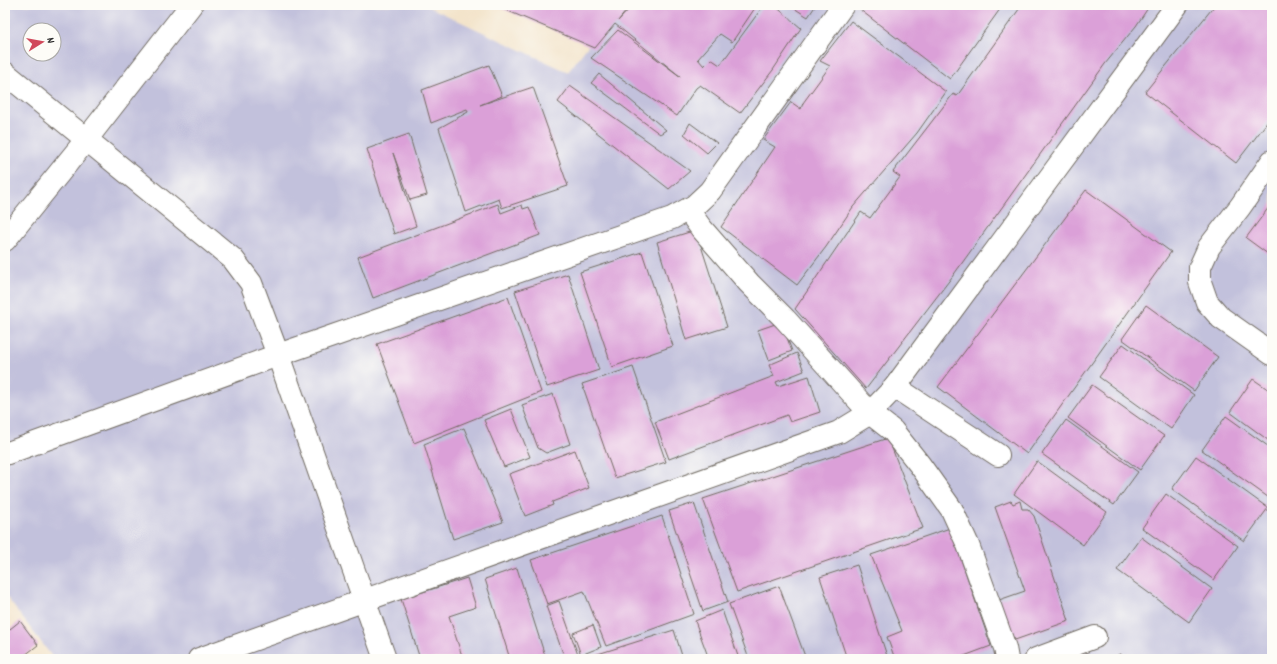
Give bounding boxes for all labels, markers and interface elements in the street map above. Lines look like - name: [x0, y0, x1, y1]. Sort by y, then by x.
- north arrow: [22, 22, 62, 62]
- text: N: [41, 36, 58, 45]

